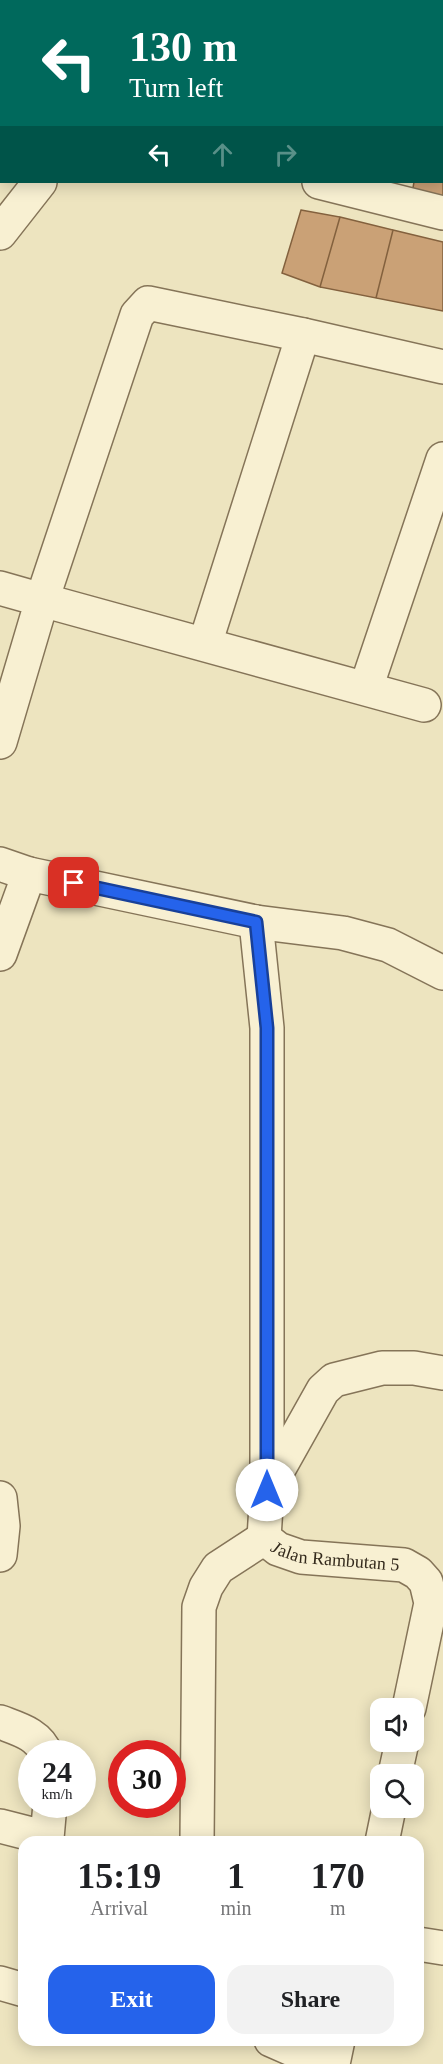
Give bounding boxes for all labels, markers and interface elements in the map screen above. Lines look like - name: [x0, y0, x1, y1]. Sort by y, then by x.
- icon: left: [30, 24, 108, 102]
- text: 130 m: [129, 24, 238, 70]
- text: Turn left: [129, 73, 223, 103]
- icon: left: [143, 138, 176, 171]
- icon: ahead: [206, 138, 239, 171]
- icon: right: [269, 138, 302, 171]
- pin: [48, 857, 99, 908]
- icon: arrive: [57, 866, 90, 899]
- position arrow: [235, 1458, 299, 1522]
- street label: Jalan Rambutan 5: [267, 1537, 400, 1575]
- map controls: [370, 1698, 424, 1818]
- button: sound: [370, 1698, 424, 1752]
- speed limit sign: 30: [108, 1740, 186, 1818]
- text: 24: [42, 1755, 72, 1788]
- button: search: [370, 1764, 424, 1818]
- text: km/h: [42, 1786, 72, 1802]
- text: 15:19: [77, 1856, 161, 1896]
- text: 1: [227, 1856, 245, 1896]
- text: 170: [311, 1856, 365, 1896]
- text: Arrival: [90, 1897, 148, 1919]
- text: min: [220, 1897, 252, 1919]
- text: m: [330, 1897, 346, 1919]
- button: Exit: [48, 1965, 215, 2034]
- button: Share: [227, 1965, 394, 2034]

